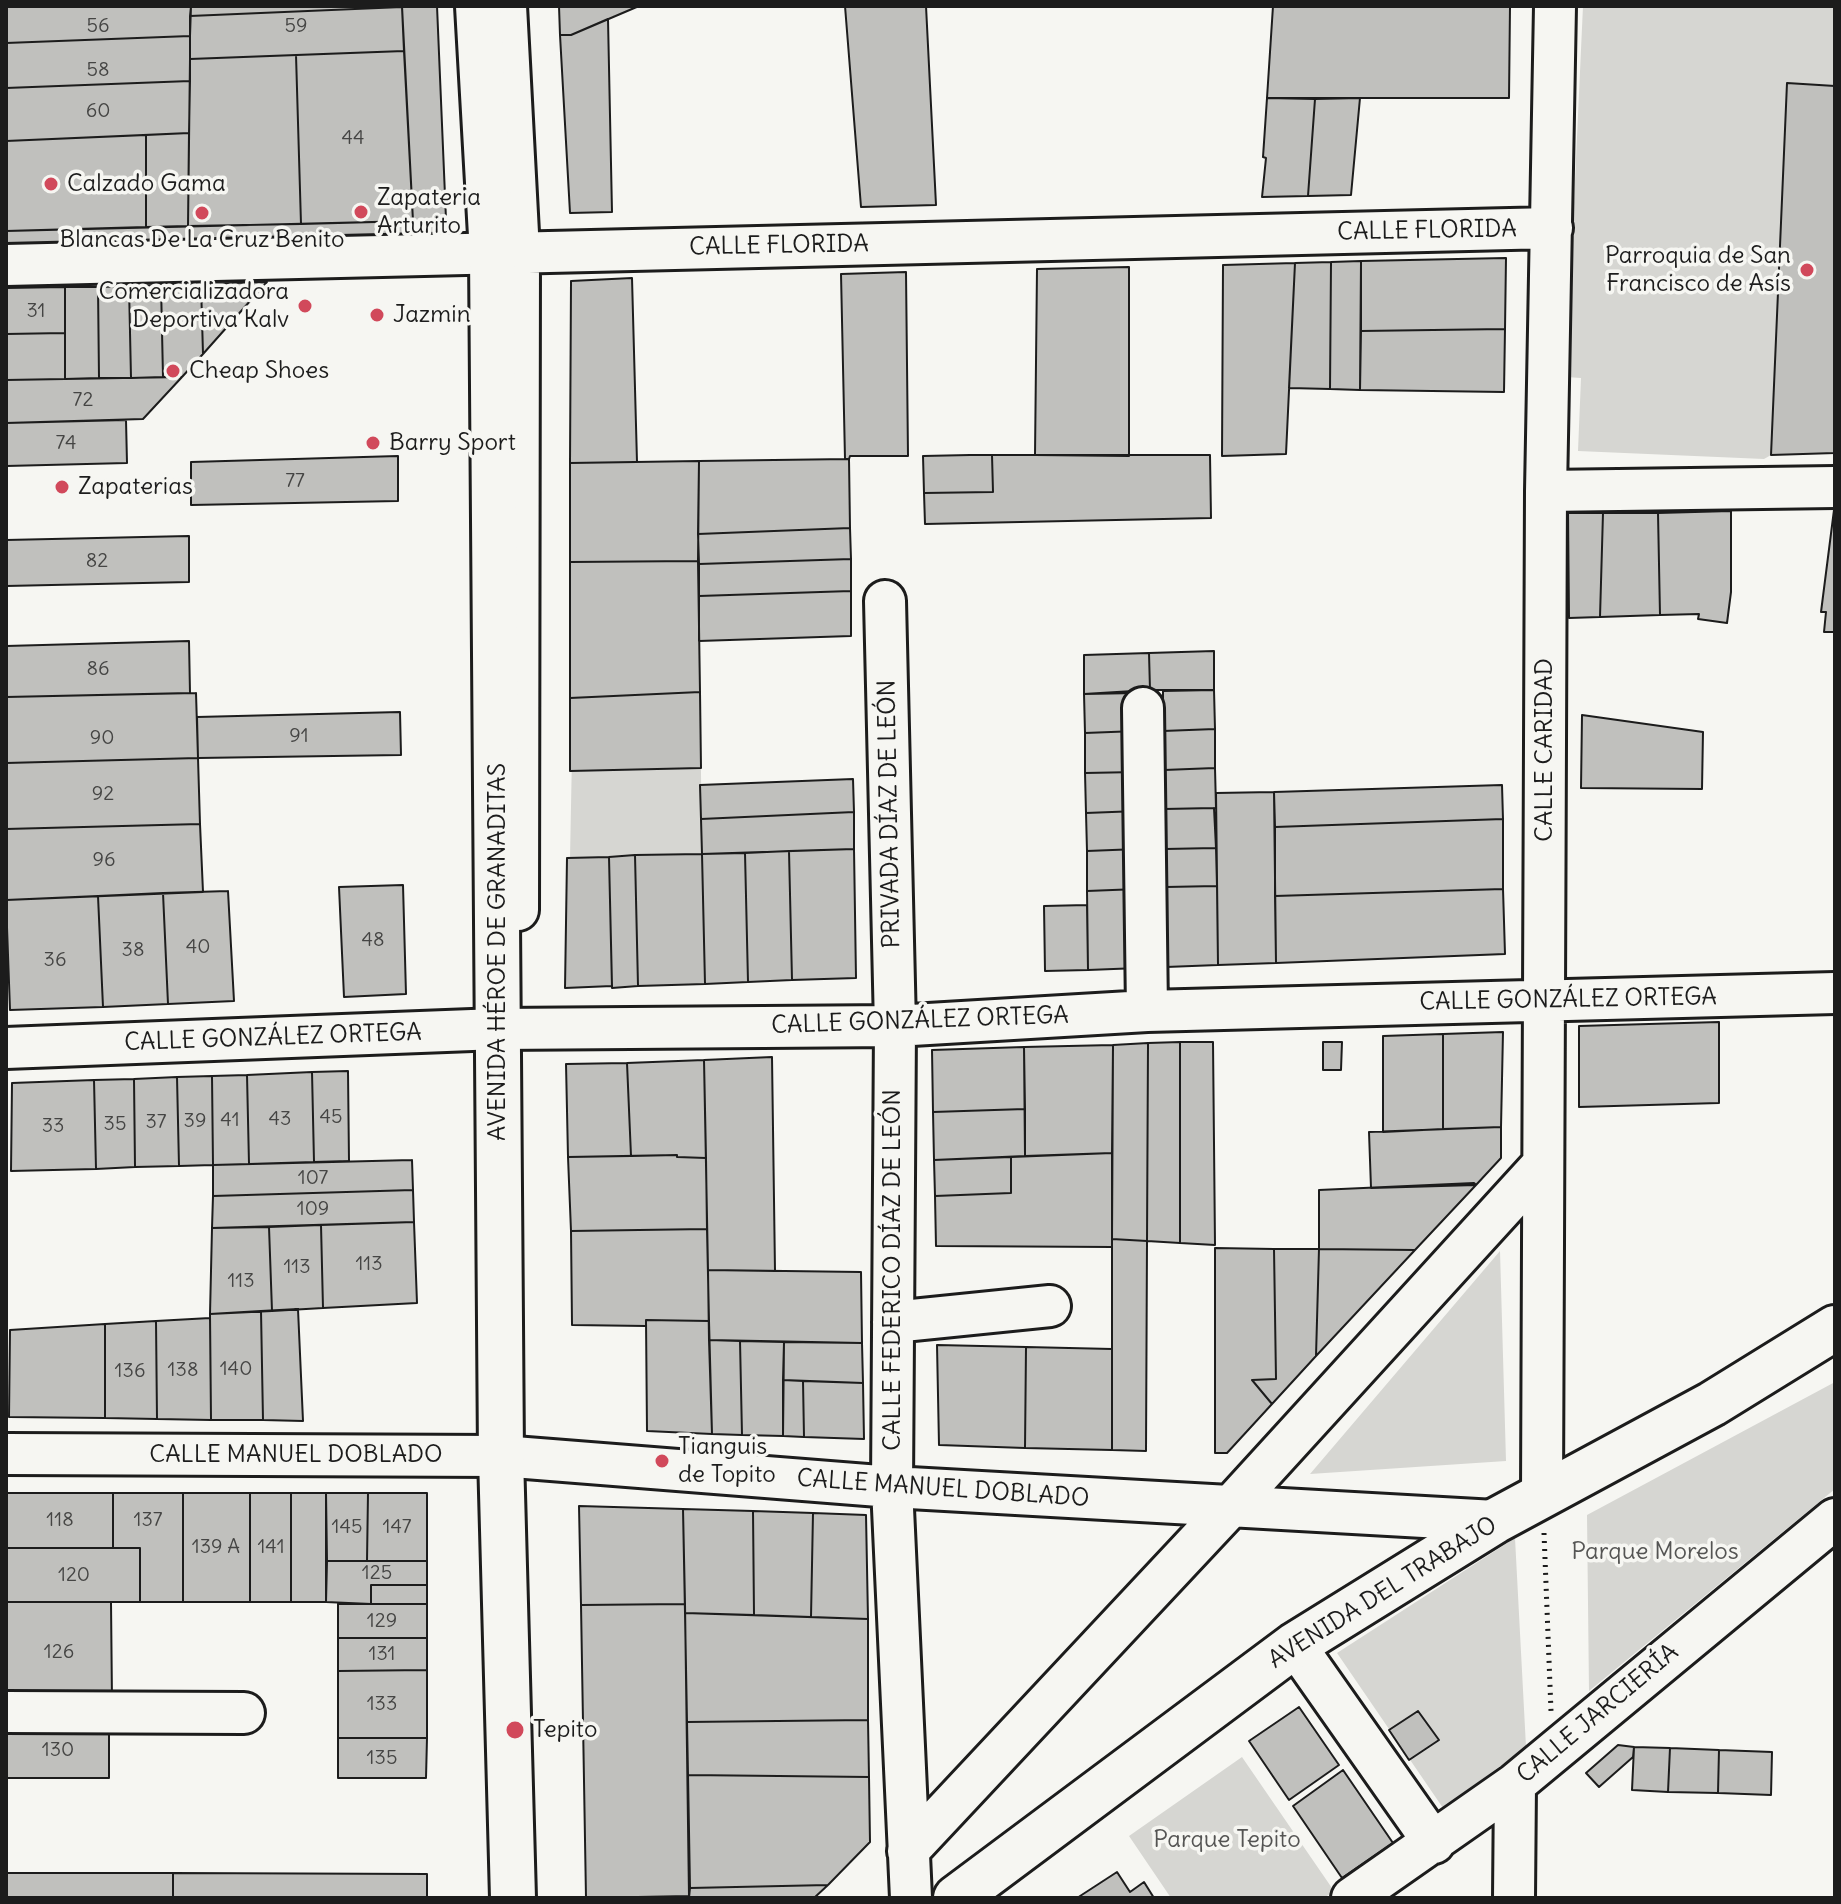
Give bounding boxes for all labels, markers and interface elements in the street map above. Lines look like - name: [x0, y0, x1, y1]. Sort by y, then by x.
- house number: 56: [86, 14, 110, 38]
- house number: 59: [285, 14, 307, 38]
- house number: 58: [86, 58, 110, 82]
- house number: 60: [86, 99, 110, 123]
- house number: 44: [341, 126, 365, 150]
- place label: Calzado Gama: [67, 170, 226, 198]
- marker: Calzado Gama: [42, 175, 60, 193]
- place label: Zapateria Arturito: [377, 184, 481, 240]
- marker: Zapateria Arturito: [352, 203, 370, 221]
- marker: Blancas De La Cruz Benito: [193, 204, 211, 222]
- street label: CALLE FLORIDA: [1337, 215, 1517, 247]
- place label: Blancas De La Cruz Benito: [59, 226, 345, 254]
- street label: CALLE FLORIDA: [689, 230, 869, 262]
- place label: Parroquia de San Francisco de Asís: [1605, 242, 1791, 298]
- marker: Parroquia de San Francisco de Asís: [1798, 261, 1816, 279]
- place label: Comercializadora Deportiva Kalv: [99, 278, 289, 334]
- marker: Comercializadora Deportiva Kalv: [296, 297, 314, 315]
- house number: 31: [26, 299, 46, 323]
- place label: Jazmin: [393, 301, 471, 329]
- marker: Jazmin: [368, 306, 386, 324]
- place label: Cheap Shoes: [189, 357, 329, 385]
- marker: Cheap Shoes: [164, 362, 182, 380]
- house number: 72: [73, 388, 93, 412]
- place label: Barry Sport: [389, 429, 516, 457]
- house number: 74: [56, 431, 76, 455]
- marker: Barry Sport: [364, 434, 382, 452]
- house number: 77: [285, 469, 305, 493]
- place label: Zapaterias: [78, 473, 193, 501]
- marker: Zapaterias: [53, 478, 71, 496]
- house number: 82: [86, 549, 108, 573]
- house number: 86: [86, 657, 110, 681]
- street label: CALLE CARIDAD: [1531, 658, 1559, 842]
- street label: PRIVADA DÍAZ DE LEÓN: [873, 679, 907, 949]
- house number: 91: [289, 724, 309, 748]
- house number: 90: [90, 726, 114, 750]
- street label: AVENIDA HÉROE DE GRANADITAS: [484, 763, 512, 1141]
- house number: 92: [92, 782, 114, 806]
- house number: 96: [92, 848, 116, 872]
- house number: 48: [361, 928, 385, 952]
- house number: 40: [186, 935, 210, 959]
- house number: 38: [122, 938, 144, 962]
- house number: 36: [44, 948, 66, 972]
- street label: CALLE GONZÁLEZ ORTEGA: [1419, 983, 1717, 1017]
- street label: CALLE GONZÁLEZ ORTEGA: [771, 1001, 1069, 1041]
- street label: CALLE GONZÁLEZ ORTEGA: [124, 1018, 422, 1058]
- street label: CALLE FEDERICO DÍAZ DE LEÓN: [879, 1089, 907, 1451]
- house number: 45: [319, 1105, 343, 1129]
- house number: 43: [269, 1107, 291, 1131]
- house number: 41: [220, 1108, 240, 1132]
- house number: 39: [184, 1109, 206, 1133]
- house number: 37: [145, 1110, 167, 1134]
- house number: 35: [104, 1112, 126, 1136]
- house number: 33: [42, 1114, 64, 1138]
- house number: 107: [298, 1166, 328, 1190]
- house number: 109: [297, 1197, 329, 1221]
- house number: 113: [355, 1252, 383, 1276]
- house number: 113: [283, 1255, 311, 1279]
- house number: 113: [227, 1269, 255, 1293]
- house number: 140: [220, 1357, 252, 1381]
- house number: 138: [168, 1358, 198, 1382]
- house number: 136: [115, 1359, 145, 1383]
- place label: Tianguis de Topito: [678, 1433, 776, 1489]
- street label: CALLE MANUEL DOBLADO: [149, 1441, 443, 1469]
- marker: Tianguis de Topito: [653, 1452, 671, 1470]
- street label: CALLE MANUEL DOBLADO: [796, 1464, 1090, 1514]
- house number: 118: [46, 1508, 74, 1532]
- house number: 137: [133, 1508, 163, 1532]
- street label: AVENIDA DEL TRABAJO: [1263, 1511, 1503, 1675]
- house number: 145: [332, 1515, 362, 1539]
- house number: 147: [382, 1515, 412, 1539]
- house number: 139 A: [192, 1535, 240, 1559]
- house number: 141: [257, 1535, 285, 1559]
- park label: Parque Morelos: [1571, 1538, 1739, 1566]
- house number: 125: [362, 1561, 392, 1585]
- house number: 120: [58, 1563, 90, 1587]
- house number: 129: [367, 1609, 397, 1633]
- street label: CALLE JARCIERÍA: [1512, 1638, 1684, 1790]
- house number: 126: [44, 1640, 74, 1664]
- house number: 131: [368, 1642, 396, 1666]
- house number: 133: [367, 1692, 397, 1716]
- place label: Tepito: [533, 1716, 597, 1744]
- marker: Tepito: [504, 1719, 526, 1741]
- house number: 130: [42, 1738, 74, 1762]
- house number: 135: [367, 1746, 397, 1770]
- park label: Parque Tepito: [1153, 1826, 1301, 1854]

